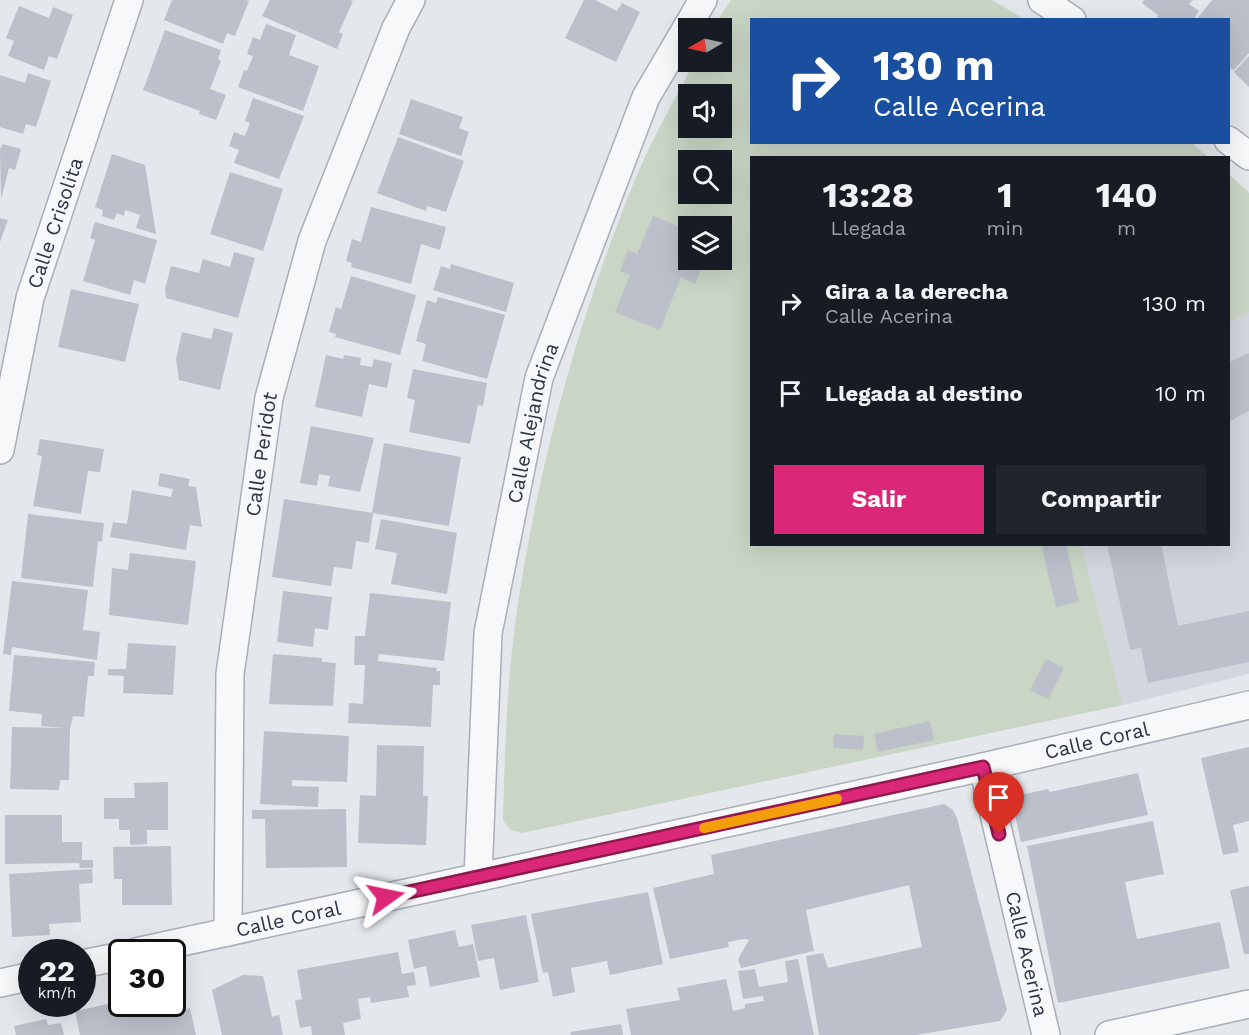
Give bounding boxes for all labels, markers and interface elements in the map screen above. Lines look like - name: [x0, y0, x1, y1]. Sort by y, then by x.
- north arrow: [678, 18, 732, 72]
- map controls: [678, 18, 732, 270]
- text: 130 m: [873, 41, 995, 90]
- icon: right: [774, 42, 852, 120]
- button: sound: [678, 84, 732, 138]
- text: Calle Acerina: [873, 91, 1046, 123]
- button: search: [678, 150, 732, 204]
- street label: Calle Crisolita: [22, 154, 88, 292]
- text: 13:28: [822, 174, 914, 216]
- text: 1: [997, 174, 1013, 216]
- text: 140: [1096, 174, 1158, 216]
- button: layers: [678, 216, 732, 270]
- text: Llegada: [831, 216, 906, 240]
- text: min: [987, 216, 1023, 240]
- text: m: [1117, 216, 1136, 240]
- text: Gira a la derecha: [825, 279, 1008, 304]
- icon: right: [774, 287, 807, 320]
- text: 130 m: [1142, 291, 1206, 316]
- text: Calle Acerina: [825, 304, 953, 328]
- street label: Calle Alejandrina: [502, 339, 563, 505]
- icon: arrive: [774, 377, 807, 410]
- text: Llegada al destino: [825, 381, 1023, 406]
- text: 10 m: [1155, 381, 1206, 406]
- street label: Calle Peridot: [240, 388, 282, 518]
- button: Salir: [774, 465, 984, 534]
- button: Compartir: [996, 465, 1206, 534]
- street label: Calle Coral: [1042, 717, 1152, 764]
- pin: [973, 772, 1024, 834]
- icon: arrive: [982, 781, 1015, 814]
- position arrow: [354, 865, 418, 929]
- street label: Calle Acerina: [1001, 889, 1053, 1019]
- street label: Calle Coral: [234, 896, 343, 942]
- speed limit sign: 30: [108, 939, 186, 1017]
- text: 22: [39, 953, 75, 988]
- text: km/h: [38, 984, 76, 1002]

